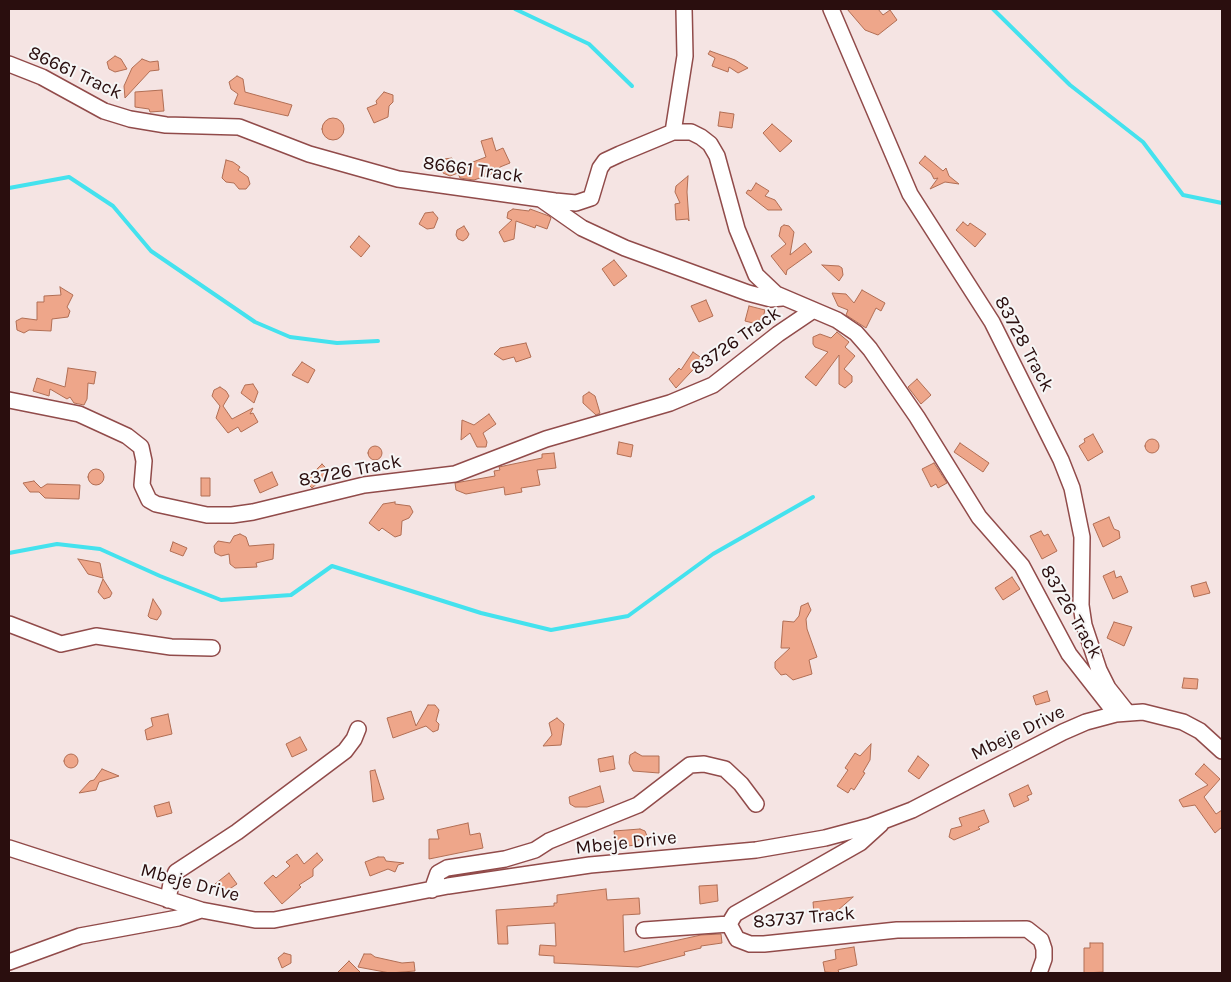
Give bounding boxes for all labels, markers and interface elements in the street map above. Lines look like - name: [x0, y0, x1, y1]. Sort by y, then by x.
- street label: 86661 Track: [24, 41, 126, 105]
- street label: 86661 Track: [421, 152, 525, 188]
- street label: 83728 Track: [989, 292, 1059, 396]
- street label: 83726 Track: [687, 302, 785, 380]
- street label: 83726 Track: [297, 450, 403, 492]
- street label: 83726 Track: [1035, 561, 1107, 663]
- street label: Mbeje Drive: [967, 700, 1069, 766]
- street label: Mbeje Drive: [574, 826, 678, 860]
- street label: Mbeje Drive: [138, 859, 242, 907]
- street label: 83737 Track: [752, 902, 856, 934]

